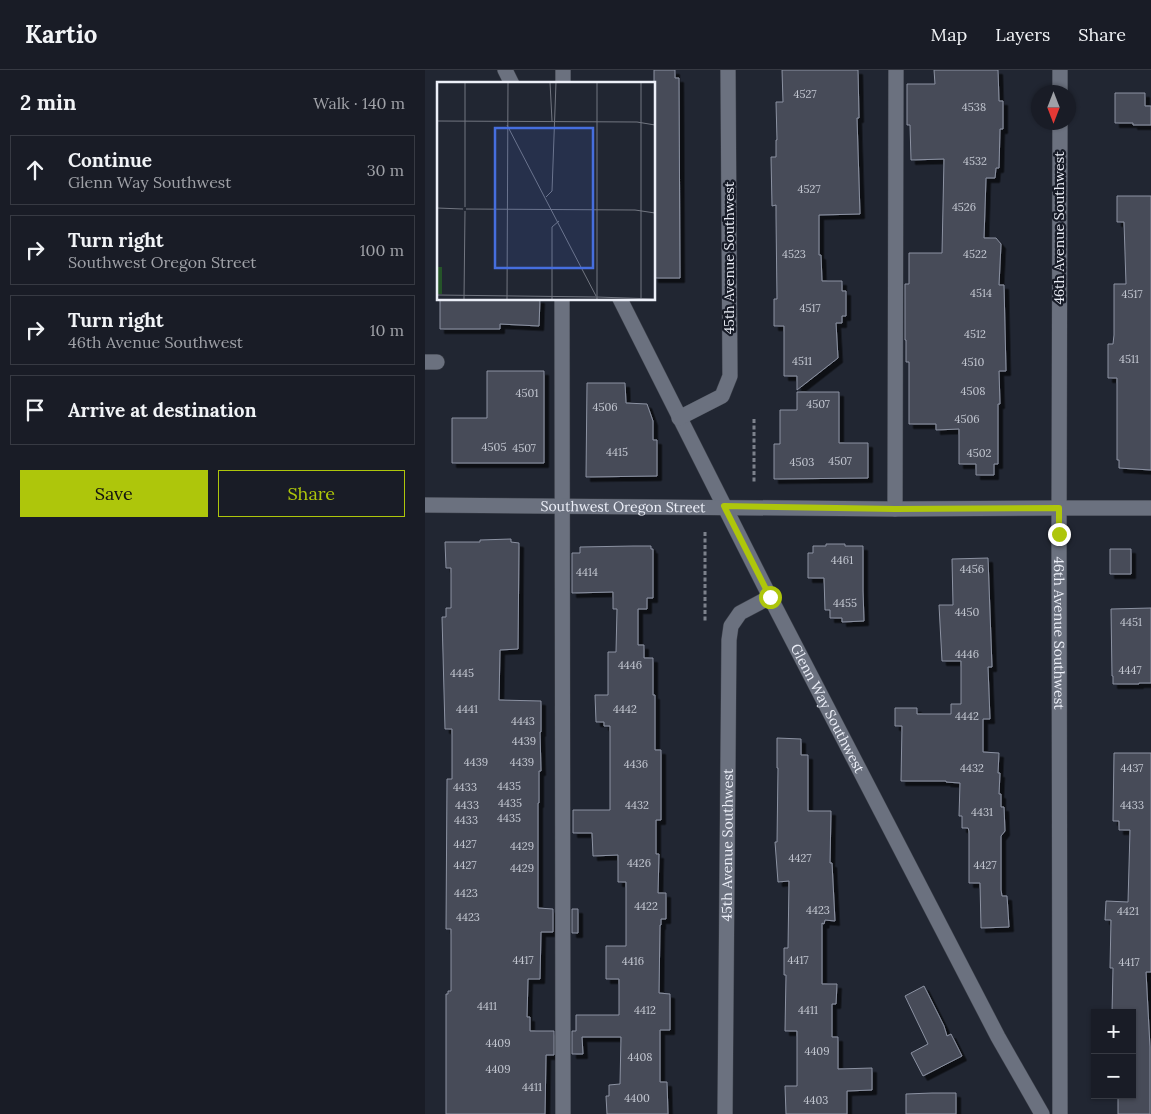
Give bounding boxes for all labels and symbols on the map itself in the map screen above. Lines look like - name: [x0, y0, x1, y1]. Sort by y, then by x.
- inset map: [437, 82, 655, 300]
- north arrow: [1031, 85, 1076, 130]
- house number: 4527: [794, 87, 816, 101]
- house number: 4538: [962, 100, 986, 114]
- street label: 46th Avenue Southwest: [1050, 151, 1068, 305]
- house number: 4532: [963, 154, 987, 168]
- street label: 45th Avenue Southwest: [720, 181, 738, 334]
- house number: 4527: [798, 182, 820, 196]
- house number: 4526: [952, 200, 976, 214]
- house number: 4523: [782, 247, 806, 261]
- house number: 4522: [963, 247, 987, 261]
- house number: 4514: [970, 286, 992, 300]
- house number: 4517: [1121, 287, 1143, 301]
- house number: 4517: [799, 301, 821, 315]
- house number: 4512: [964, 327, 986, 341]
- house number: 4511: [1119, 352, 1139, 366]
- house number: 4511: [792, 354, 812, 368]
- house number: 4510: [962, 355, 985, 369]
- house number: 4508: [961, 384, 985, 398]
- house number: 4501: [516, 386, 538, 400]
- house number: 4507: [806, 397, 830, 411]
- house number: 4506: [592, 400, 618, 414]
- house number: 4506: [954, 412, 980, 426]
- house number: 4505: [482, 440, 506, 454]
- house number: 4507: [512, 441, 536, 455]
- house number: 4415: [606, 445, 628, 459]
- house number: 4502: [967, 446, 991, 460]
- house number: 4507: [828, 454, 852, 468]
- house number: 4503: [790, 455, 814, 469]
- street label: Southwest Oregon Street: [540, 497, 706, 516]
- route end: [1048, 523, 1071, 546]
- house number: 4461: [831, 553, 853, 567]
- street label: 46th Avenue Southwest: [1050, 556, 1068, 710]
- house number: 4456: [960, 562, 984, 576]
- house number: 4414: [576, 565, 598, 579]
- route start: [759, 586, 782, 609]
- house number: 4455: [833, 596, 857, 610]
- house number: 4450: [955, 605, 980, 619]
- house number: 4451: [1120, 615, 1142, 629]
- street label: Glenn Way Southwest: [787, 641, 869, 777]
- house number: 4446: [955, 647, 979, 661]
- house number: 4446: [618, 658, 642, 672]
- house number: 4447: [1119, 663, 1141, 677]
- house number: 4445: [450, 666, 474, 680]
- house number: 4441: [456, 702, 478, 716]
- house number: 4442: [613, 702, 637, 716]
- house number: 4442: [955, 709, 979, 723]
- house number: 4443: [511, 714, 535, 728]
- house number: 4439: [512, 734, 536, 748]
- house number: 4439: [464, 755, 488, 769]
- house number: 4439: [510, 755, 534, 769]
- house number: 4436: [624, 757, 648, 771]
- house number: 4432: [960, 761, 984, 775]
- house number: 4437: [1121, 761, 1143, 775]
- street label: 45th Avenue Southwest: [718, 768, 737, 921]
- house number: 4435: [497, 779, 521, 793]
- house number: 4433: [453, 780, 477, 794]
- house number: 4435: [498, 796, 522, 810]
- house number: 4433: [455, 798, 479, 812]
- house number: 4432: [625, 798, 649, 812]
- house number: 4433: [1120, 798, 1144, 812]
- house number: 4431: [971, 805, 993, 819]
- house number: 4435: [497, 811, 521, 825]
- house number: 4433: [454, 813, 478, 827]
- house number: 4427: [454, 837, 476, 851]
- house number: 4429: [510, 839, 534, 853]
- house number: 4427: [789, 851, 811, 865]
- house number: 4426: [627, 856, 651, 870]
- house number: 4427: [454, 858, 476, 872]
- house number: 4427: [974, 858, 996, 872]
- house number: 4429: [510, 861, 534, 875]
- house number: 4423: [454, 886, 478, 900]
- house number: 4422: [634, 899, 658, 913]
- house number: 4423: [806, 903, 830, 917]
- house number: 4421: [1117, 904, 1139, 918]
- house number: 4423: [456, 910, 480, 924]
- house number: 4417: [513, 953, 534, 967]
- house number: 4417: [788, 953, 809, 967]
- house number: 4416: [622, 954, 644, 968]
- house number: 4417: [1119, 955, 1140, 969]
- house number: 4411: [477, 999, 497, 1013]
- house number: 4412: [634, 1003, 656, 1017]
- house number: 4411: [798, 1003, 818, 1017]
- house number: 4409: [485, 1036, 511, 1050]
- house number: 4409: [804, 1044, 830, 1058]
- house number: 4408: [628, 1050, 652, 1064]
- house number: 4409: [485, 1062, 511, 1076]
- house number: 4411: [522, 1080, 542, 1094]
- house number: 4400: [624, 1091, 650, 1105]
- house number: 4403: [804, 1093, 828, 1107]

